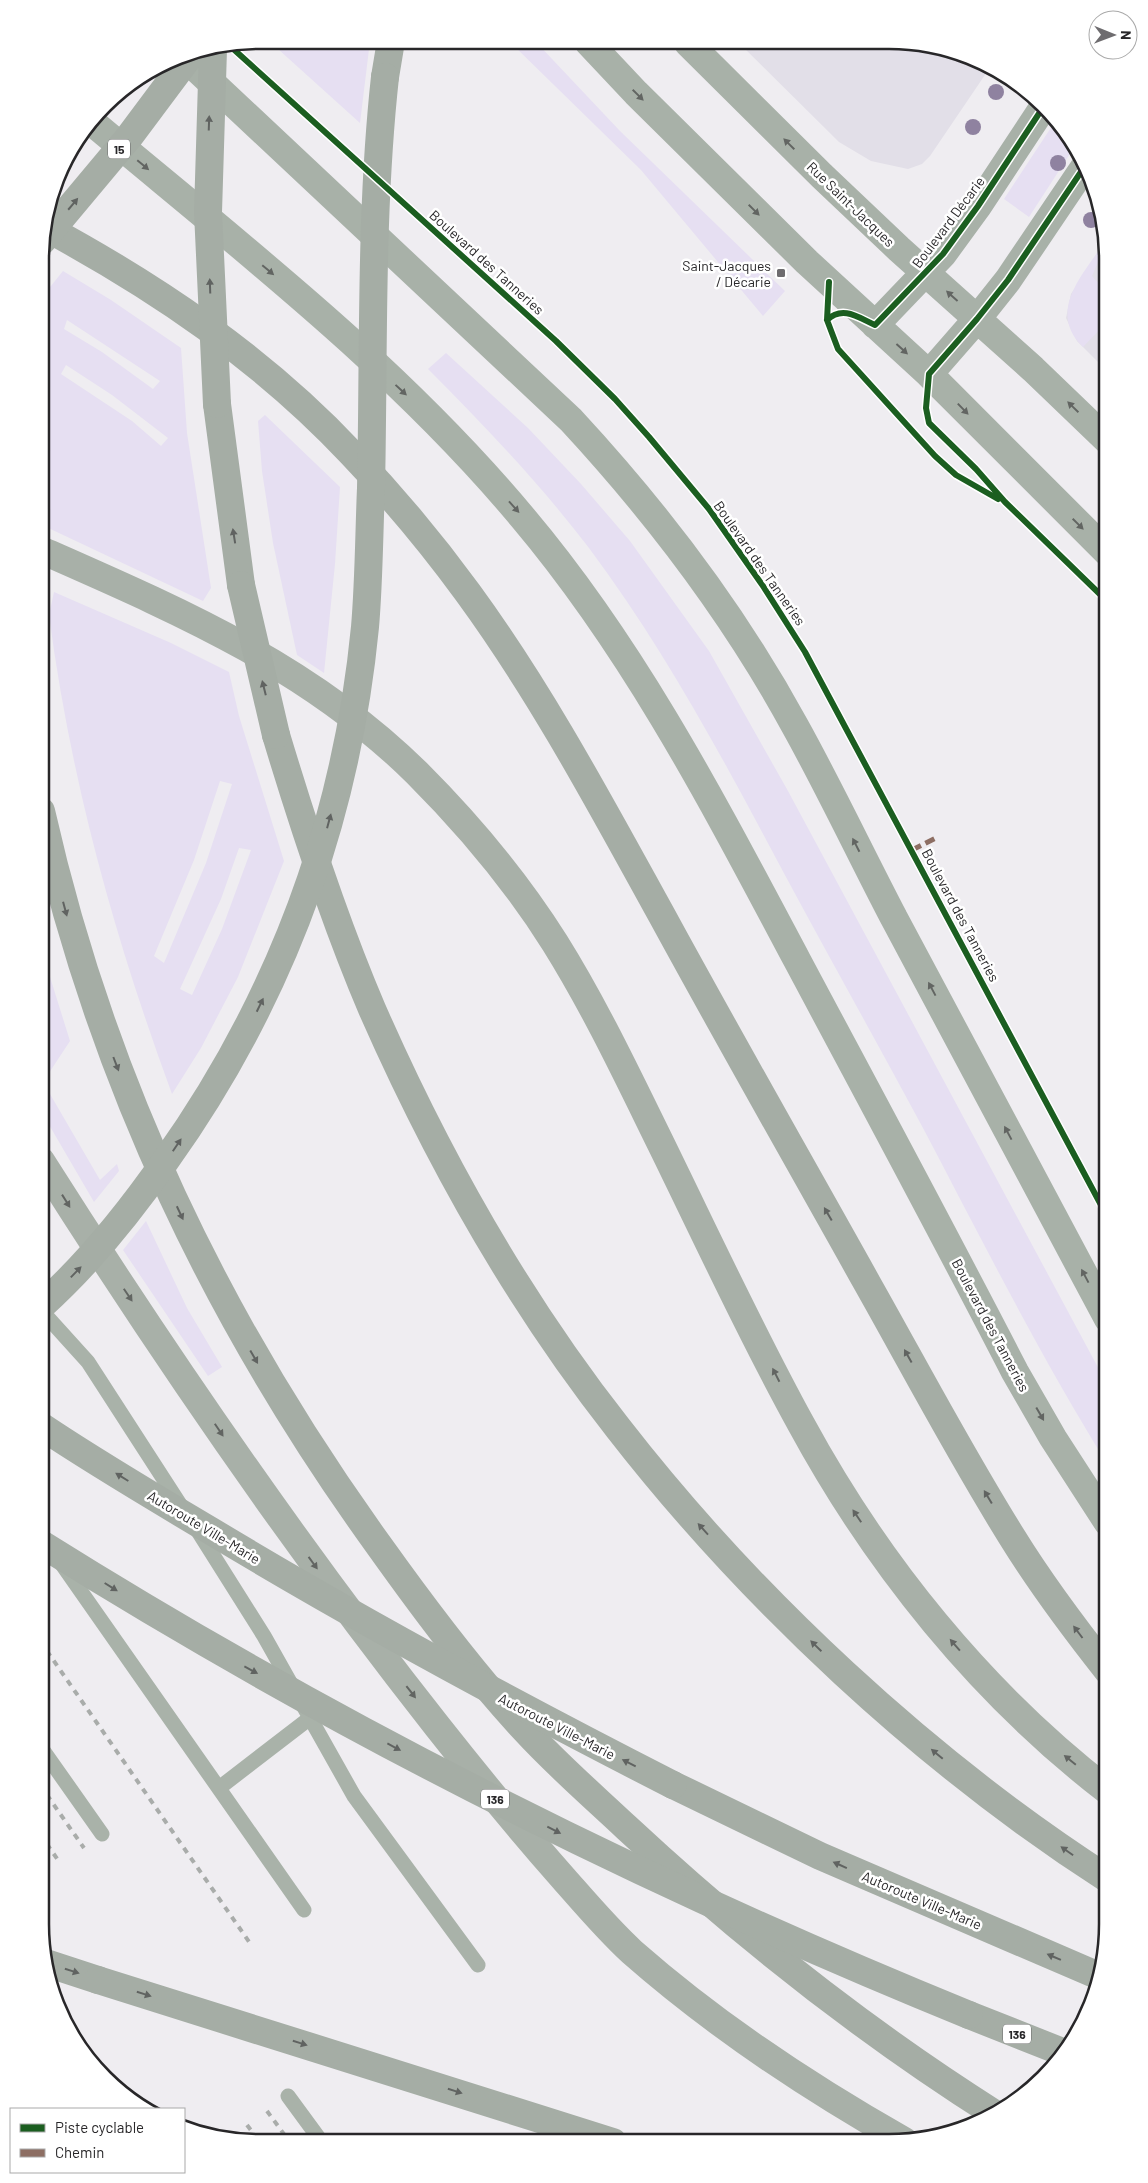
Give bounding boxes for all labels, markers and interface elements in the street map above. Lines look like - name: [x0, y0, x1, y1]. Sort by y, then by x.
- north arrow: [1088, 10, 1138, 60]
- text: N: [1118, 30, 1135, 40]
- one-way arrow: [632, 89, 644, 101]
- one-way arrow: [205, 115, 213, 131]
- one-way arrow: [783, 138, 795, 150]
- road number: 15: [108, 140, 130, 158]
- street label: Rue Saint-Jacques: [804, 158, 898, 250]
- one-way arrow: [137, 160, 150, 171]
- street label: Boulevard Décarie: [908, 173, 988, 271]
- one-way arrow: [68, 198, 79, 211]
- one-way arrow: [748, 203, 760, 215]
- street label: Boulevard des Tanneries: [426, 206, 548, 318]
- place label: Saint-Jacques / Décarie: [682, 257, 771, 290]
- one-way arrow: [261, 264, 273, 276]
- marker: Saint-Jacques / Décarie: [775, 267, 787, 279]
- one-way arrow: [205, 277, 213, 293]
- one-way arrow: [945, 291, 958, 302]
- one-way arrow: [896, 343, 908, 355]
- one-way arrow: [395, 384, 407, 396]
- one-way arrow: [1067, 401, 1079, 413]
- one-way arrow: [957, 403, 969, 415]
- street label: Boulevard des Tanneries: [711, 497, 810, 629]
- one-way arrow: [508, 501, 520, 513]
- one-way arrow: [1072, 517, 1084, 529]
- one-way arrow: [230, 528, 238, 544]
- one-way arrow: [260, 680, 268, 695]
- one-way arrow: [325, 813, 333, 828]
- one-way arrow: [852, 838, 860, 853]
- street label: Boulevard des Tanneries: [919, 846, 1003, 985]
- one-way arrow: [62, 902, 70, 917]
- one-way arrow: [928, 982, 936, 997]
- one-way arrow: [256, 998, 264, 1013]
- one-way arrow: [112, 1057, 120, 1071]
- one-way arrow: [1004, 1126, 1012, 1140]
- one-way arrow: [172, 1138, 182, 1152]
- one-way arrow: [61, 1194, 71, 1207]
- one-way arrow: [176, 1206, 184, 1220]
- one-way arrow: [824, 1208, 833, 1221]
- street label: Boulevard des Tanneries: [949, 1256, 1033, 1395]
- one-way arrow: [70, 1266, 82, 1278]
- one-way arrow: [1080, 1269, 1089, 1283]
- one-way arrow: [123, 1289, 133, 1302]
- one-way arrow: [903, 1349, 912, 1363]
- one-way arrow: [250, 1351, 259, 1364]
- one-way arrow: [772, 1368, 780, 1383]
- one-way arrow: [1035, 1408, 1044, 1421]
- one-way arrow: [215, 1423, 224, 1437]
- one-way arrow: [115, 1472, 129, 1481]
- street label: Autoroute Ville-Marie: [145, 1487, 263, 1567]
- one-way arrow: [984, 1491, 993, 1504]
- one-way arrow: [852, 1509, 862, 1523]
- one-way arrow: [698, 1522, 709, 1535]
- one-way arrow: [308, 1556, 318, 1570]
- one-way arrow: [105, 1583, 118, 1592]
- one-way arrow: [1073, 1625, 1083, 1639]
- one-way arrow: [811, 1640, 823, 1652]
- one-way arrow: [949, 1640, 961, 1652]
- one-way arrow: [244, 1666, 258, 1674]
- one-way arrow: [405, 1685, 416, 1698]
- street label: Autoroute Ville-Marie: [496, 1689, 618, 1763]
- one-way arrow: [387, 1743, 402, 1751]
- one-way arrow: [931, 1749, 943, 1760]
- one-way arrow: [1063, 1755, 1076, 1766]
- one-way arrow: [622, 1759, 636, 1767]
- road number: 136: [481, 1790, 509, 1808]
- one-way arrow: [547, 1826, 561, 1834]
- one-way arrow: [1061, 1846, 1074, 1856]
- one-way arrow: [833, 1861, 847, 1869]
- street label: Autoroute Ville-Marie: [860, 1867, 984, 1933]
- one-way arrow: [1047, 1952, 1061, 1960]
- one-way arrow: [65, 1968, 80, 1976]
- one-way arrow: [137, 1991, 152, 1999]
- road number: 136: [1003, 2025, 1031, 2044]
- one-way arrow: [292, 2039, 307, 2047]
- one-way arrow: [447, 2088, 462, 2095]
- legend: [10, 2108, 185, 2173]
- text: Piste cyclable: [55, 2118, 144, 2136]
- text: Chemin: [55, 2143, 104, 2161]

